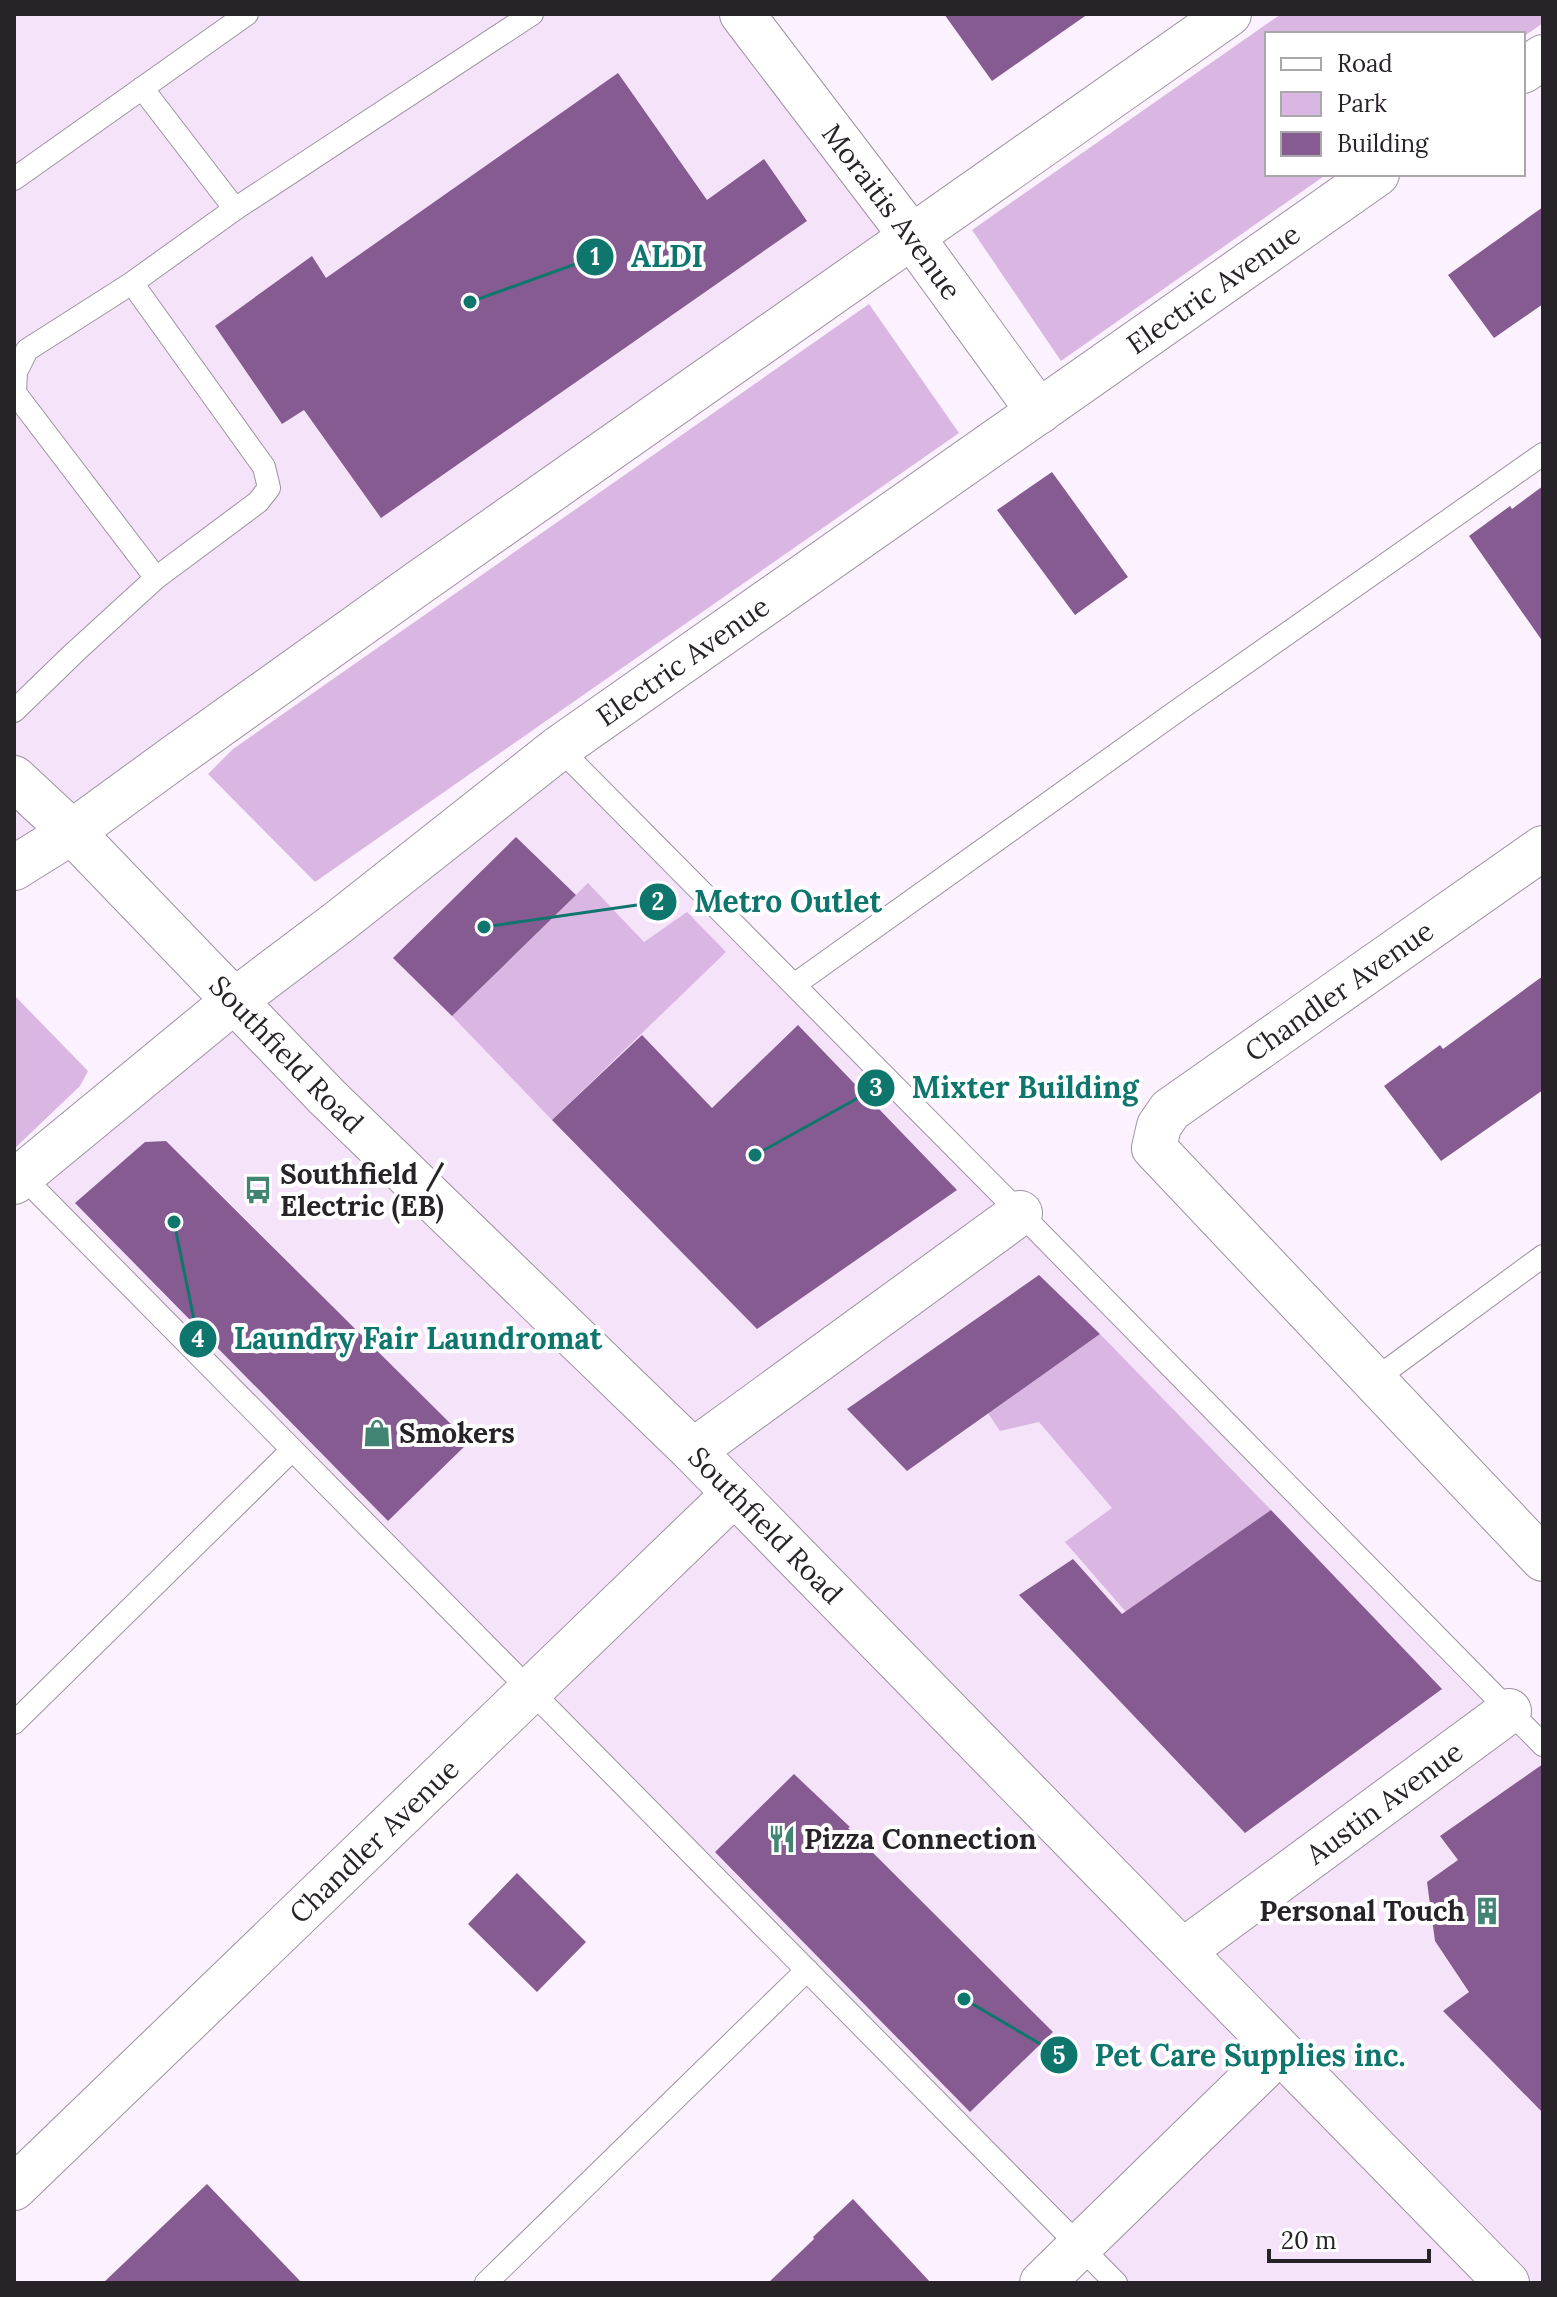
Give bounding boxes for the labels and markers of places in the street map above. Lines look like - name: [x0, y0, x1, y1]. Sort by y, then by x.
- callout: ALDI: [575, 230, 719, 284]
- callout: Metro Outlet: [638, 875, 898, 929]
- callout: Mixter Building: [856, 1061, 1155, 1115]
- place label: Southfield / Electric (EB): [280, 1156, 445, 1224]
- bus stop icon: Southfield / Electric (EB): [243, 1175, 273, 1205]
- callout: Laundry Fair Laundromat: [178, 1312, 618, 1366]
- place label: Smokers: [399, 1415, 515, 1451]
- shop icon: Smokers: [362, 1418, 392, 1448]
- place label: Pizza Connection: [804, 1821, 1037, 1857]
- restaurant icon: Pizza Connection: [767, 1824, 797, 1854]
- place label: Personal Touch: [1259, 1893, 1465, 1929]
- building icon: Personal Touch: [1472, 1896, 1502, 1926]
- callout: Pet Care Supplies inc.: [1039, 2028, 1422, 2082]

